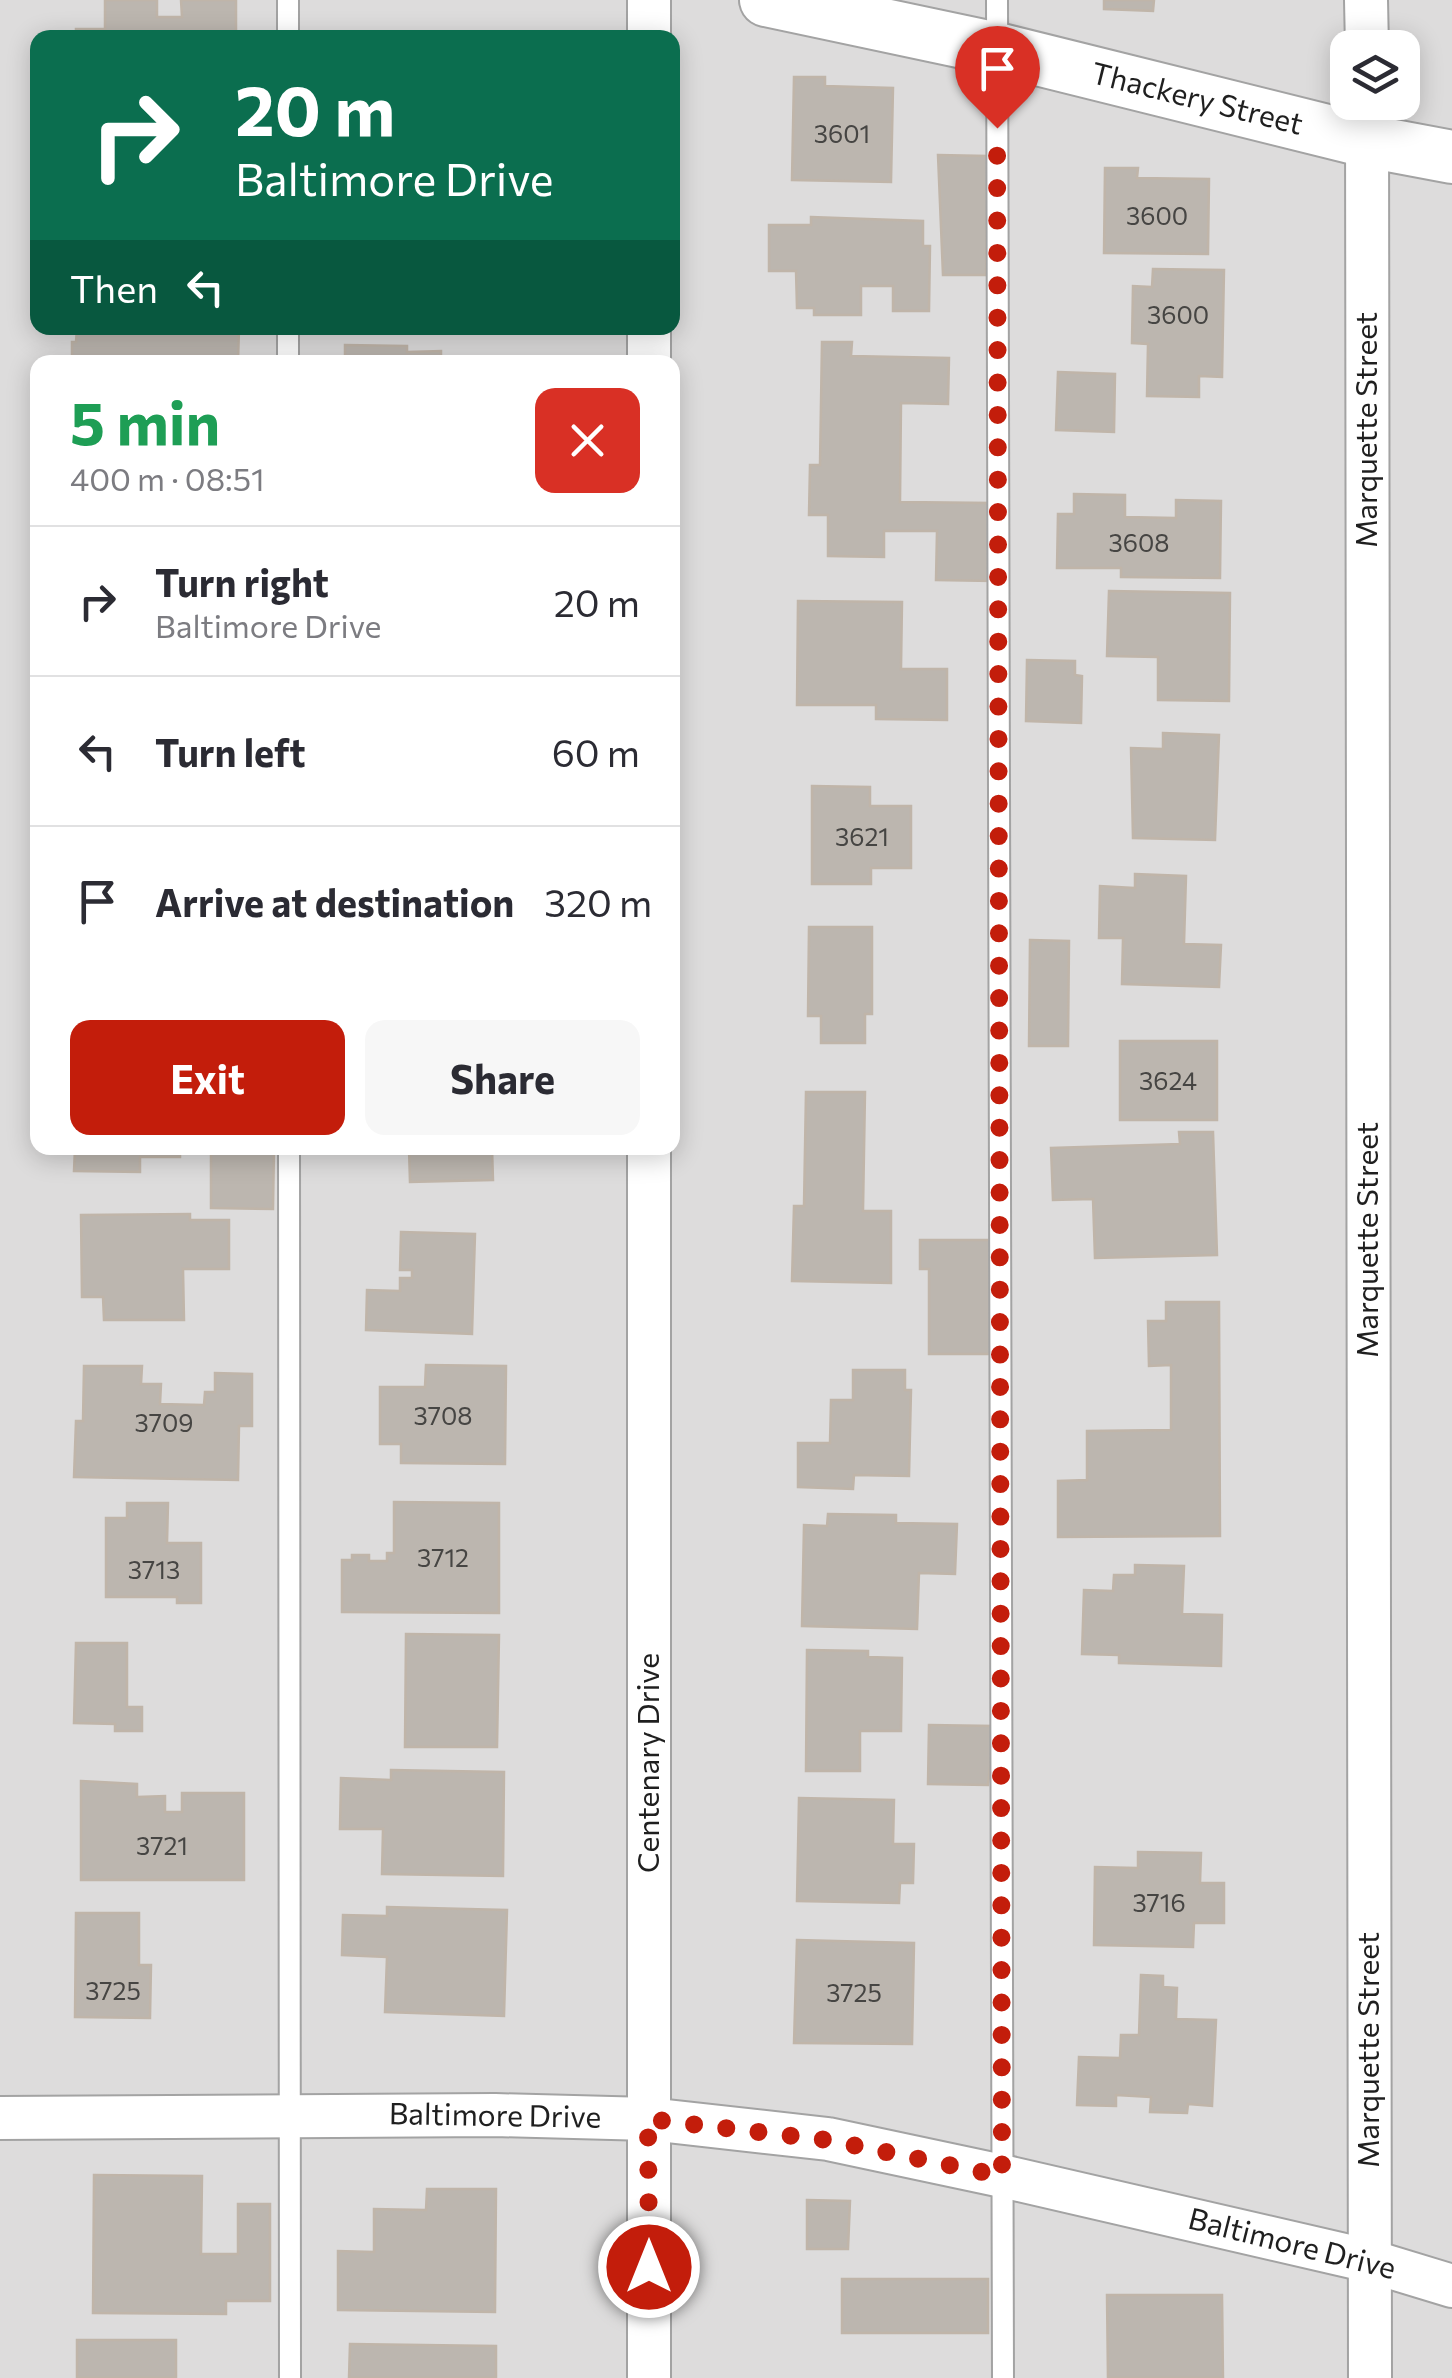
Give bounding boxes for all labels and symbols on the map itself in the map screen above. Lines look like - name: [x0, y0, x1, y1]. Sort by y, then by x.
- pin: [955, 26, 1040, 129]
- street label: Thackery Street: [1088, 52, 1307, 141]
- house number: 3601: [814, 118, 870, 148]
- house number: 3600: [1126, 200, 1188, 230]
- house number: 3600: [1147, 299, 1209, 329]
- street label: Marquette Street: [1346, 312, 1383, 548]
- house number: 3608: [1109, 527, 1169, 557]
- house number: 3621: [835, 821, 889, 851]
- house number: 3624: [1139, 1065, 1197, 1095]
- street label: Marquette Street: [1347, 1122, 1384, 1358]
- house number: 3708: [414, 1400, 472, 1430]
- house number: 3709: [135, 1407, 193, 1437]
- house number: 3712: [417, 1542, 469, 1572]
- house number: 3713: [128, 1554, 180, 1584]
- street label: Centenary Drive: [628, 1653, 665, 1873]
- house number: 3721: [136, 1830, 188, 1860]
- house number: 3716: [1132, 1887, 1186, 1917]
- street label: Marquette Street: [1348, 1932, 1385, 2168]
- house number: 3725: [85, 1975, 141, 2005]
- house number: 3725: [826, 1977, 882, 2007]
- street label: Baltimore Drive: [389, 2093, 601, 2134]
- street label: Baltimore Drive: [1185, 2198, 1400, 2285]
- position arrow: [597, 2215, 701, 2319]

